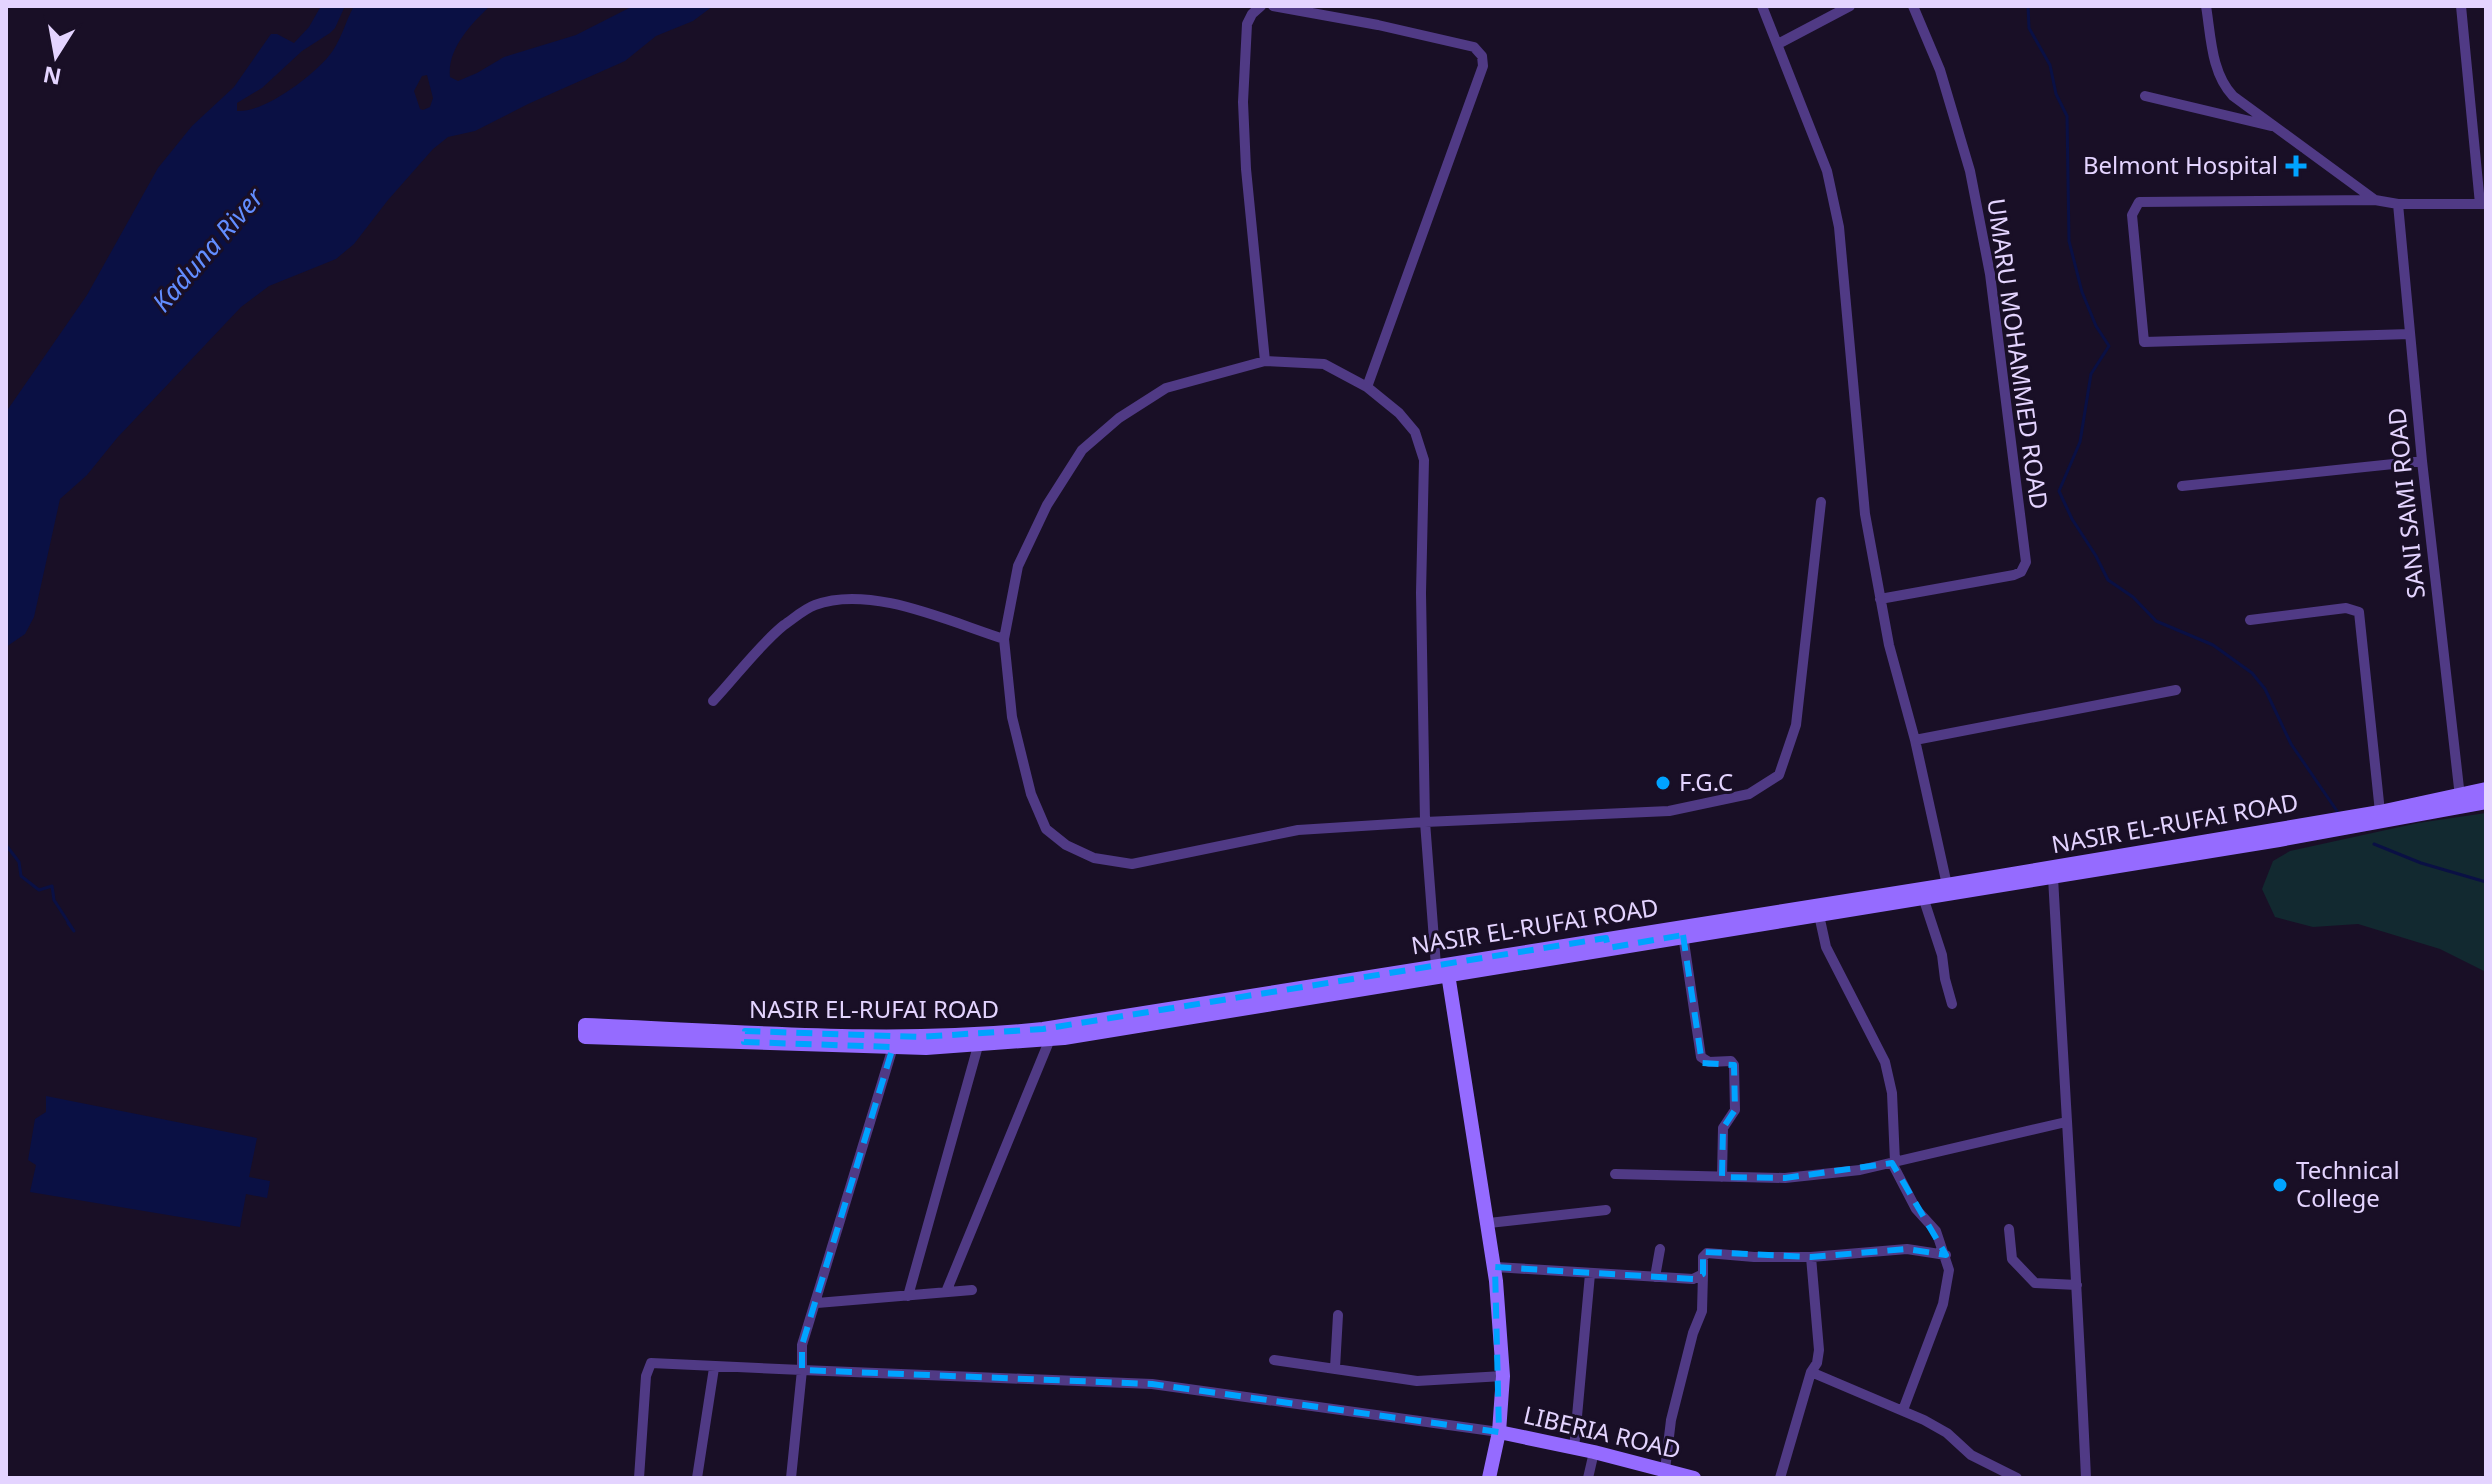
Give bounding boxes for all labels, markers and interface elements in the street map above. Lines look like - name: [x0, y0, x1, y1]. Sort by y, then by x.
- north arrow: [16, 16, 96, 96]
- text: N: [40, 60, 64, 93]
- place label: Belmont Hospital: [2083, 148, 2278, 181]
- marker: Belmont Hospital: [2285, 155, 2307, 177]
- water label: Kaduna River: [143, 179, 272, 319]
- street label: UMARU MOHAMMED ROAD: [1980, 196, 2057, 511]
- street label: SANI SAMI ROAD: [2379, 406, 2432, 600]
- place label: F.G.C: [1679, 765, 1733, 798]
- marker: F.G.C: [1654, 774, 1672, 792]
- street label: NASIR EL-RUFAI ROAD: [2049, 785, 2301, 860]
- street label: NASIR EL-RUFAI ROAD: [1409, 890, 1661, 961]
- street label: NASIR EL-RUFAI ROAD: [749, 992, 999, 1025]
- place label: Technical College: [2296, 1153, 2400, 1214]
- marker: Technical College: [2271, 1176, 2289, 1194]
- street label: LIBERIA ROAD: [1521, 1397, 1684, 1466]

